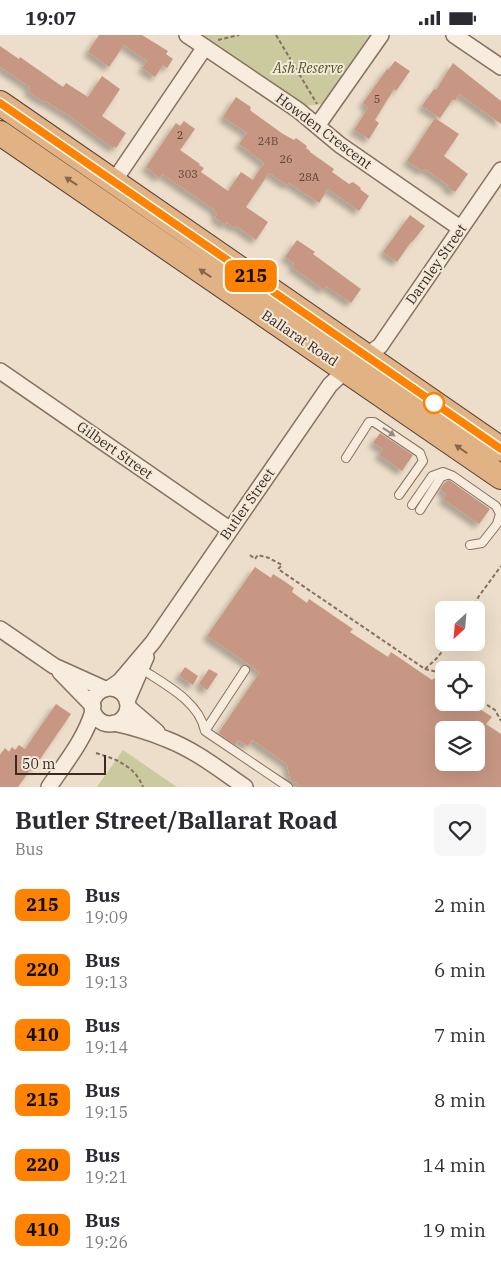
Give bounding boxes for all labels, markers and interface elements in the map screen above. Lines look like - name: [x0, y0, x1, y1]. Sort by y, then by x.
- text: 19:07: [25, 6, 76, 30]
- park label: Ash Reserve: [272, 59, 344, 77]
- street label: Howden Crescent: [272, 89, 376, 173]
- house number: 5: [374, 92, 380, 106]
- house number: 2: [177, 128, 183, 142]
- house number: 24B: [258, 134, 278, 148]
- house number: 26: [279, 152, 293, 166]
- house number: 303: [178, 167, 198, 181]
- house number: 28A: [299, 170, 320, 184]
- one-way arrow: [64, 176, 78, 186]
- street label: Darnley Street: [402, 220, 470, 308]
- line badge: 215: [222, 260, 280, 292]
- text: 215: [235, 264, 267, 287]
- one-way arrow: [198, 268, 212, 278]
- street label: Ballarat Road: [258, 306, 342, 370]
- unlabelled marker: [423, 392, 445, 414]
- street label: Gilbert Street: [74, 417, 156, 483]
- one-way arrow: [382, 427, 396, 437]
- one-way arrow: [454, 444, 468, 454]
- street label: Butler Street: [216, 465, 278, 543]
- north arrow: [435, 601, 485, 651]
- map controls: [435, 601, 485, 771]
- button: locate: [435, 661, 485, 711]
- button: layers: [435, 721, 485, 771]
- scale bar: [15, 752, 106, 775]
- text: 50 m: [22, 755, 55, 773]
- text: Butler Street/Ballarat Road: [15, 804, 338, 836]
- button: heart: [434, 804, 486, 856]
- text: Bus: [15, 839, 43, 859]
- text: Bus: [85, 883, 120, 907]
- text: 215: [26, 893, 59, 916]
- text: 2 min: [434, 893, 486, 917]
- text: 19:09: [85, 907, 128, 927]
- text: Bus: [85, 948, 120, 972]
- text: 220: [26, 958, 59, 981]
- text: 6 min: [434, 958, 486, 982]
- text: 19:13: [85, 972, 128, 992]
- text: Bus: [85, 1013, 120, 1037]
- text: 410: [26, 1023, 59, 1046]
- text: 7 min: [434, 1023, 486, 1047]
- text: 19:14: [85, 1037, 128, 1057]
- text: Bus: [85, 1078, 120, 1102]
- text: 215: [26, 1088, 59, 1111]
- text: 8 min: [434, 1088, 486, 1112]
- text: 19:15: [85, 1102, 128, 1122]
- text: Bus: [85, 1143, 120, 1167]
- text: 220: [26, 1153, 59, 1176]
- text: 14 min: [423, 1153, 486, 1177]
- text: 19:21: [85, 1167, 128, 1187]
- text: Bus: [85, 1208, 120, 1232]
- text: 410: [26, 1218, 59, 1241]
- text: 19 min: [423, 1218, 486, 1242]
- text: 19:26: [85, 1232, 128, 1252]

